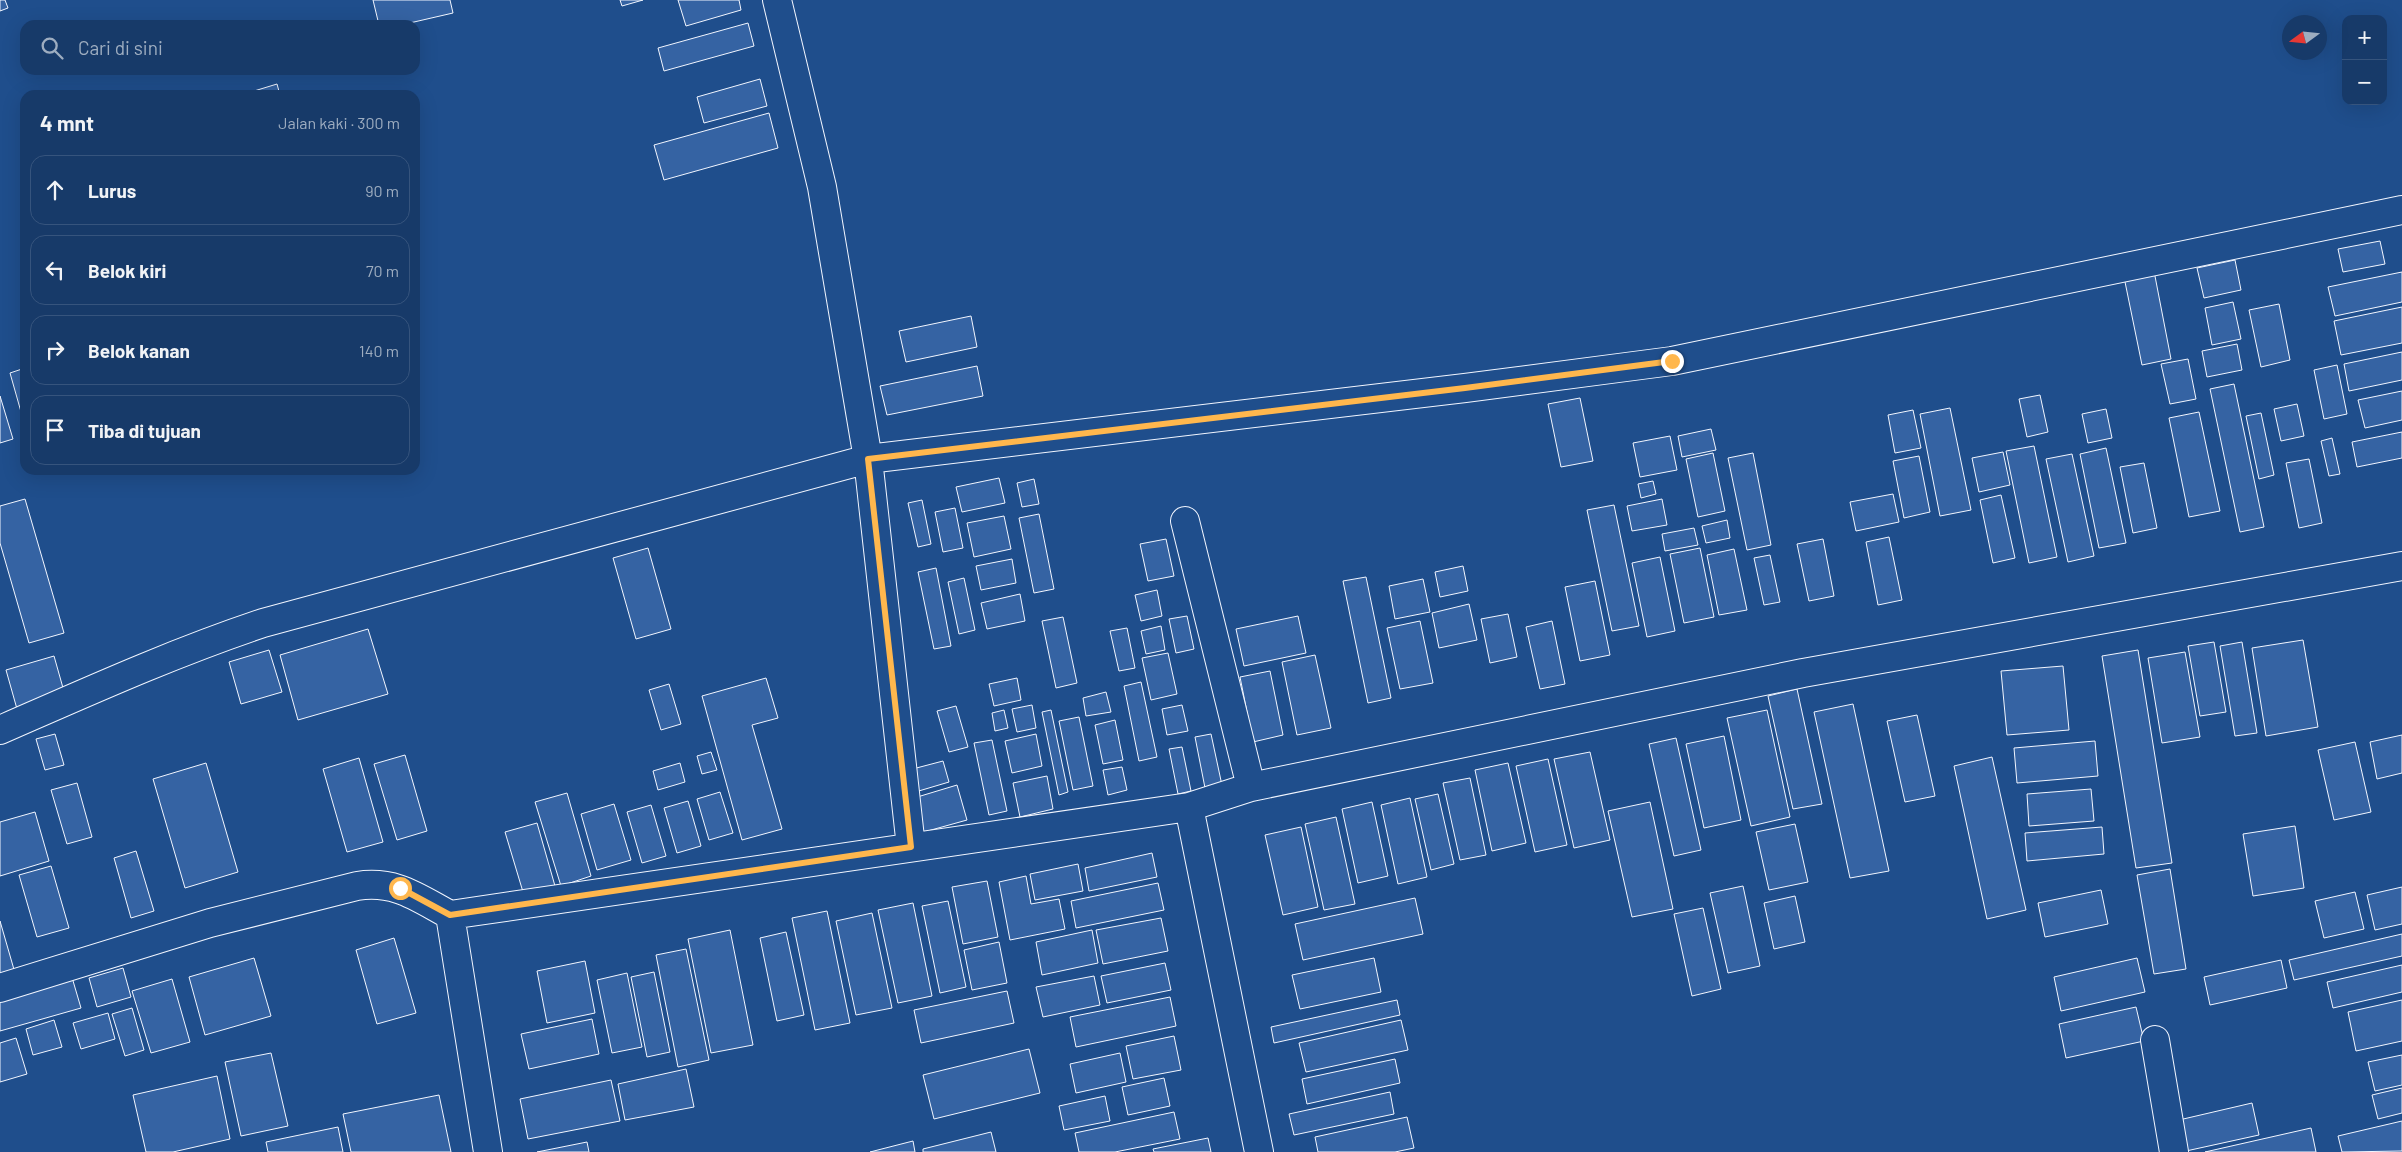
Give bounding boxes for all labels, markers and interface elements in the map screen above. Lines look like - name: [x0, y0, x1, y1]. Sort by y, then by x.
- north arrow: [2282, 15, 2327, 60]
- map controls: [2342, 15, 2387, 105]
- button: +: [2342, 15, 2387, 60]
- search box: [20, 20, 420, 75]
- icon: search: [38, 34, 66, 62]
- text: Cari di sini: [78, 36, 163, 59]
- button: −: [2342, 60, 2387, 105]
- text: 4 mnt: [40, 110, 94, 135]
- text: Jalan kaki · 300 m: [278, 113, 400, 132]
- icon: ahead: [41, 176, 69, 204]
- text: Lurus: [88, 179, 136, 202]
- text: 90 m: [365, 181, 399, 200]
- icon: left: [41, 256, 69, 284]
- text: Belok kiri: [88, 259, 166, 282]
- text: 70 m: [366, 261, 399, 280]
- icon: right: [41, 336, 69, 364]
- text: Belok kanan: [88, 339, 190, 362]
- text: 140 m: [359, 341, 399, 360]
- route end: [1661, 350, 1684, 373]
- icon: arrive: [41, 416, 69, 444]
- text: Tiba di tujuan: [88, 419, 201, 442]
- route start: [389, 877, 412, 900]

